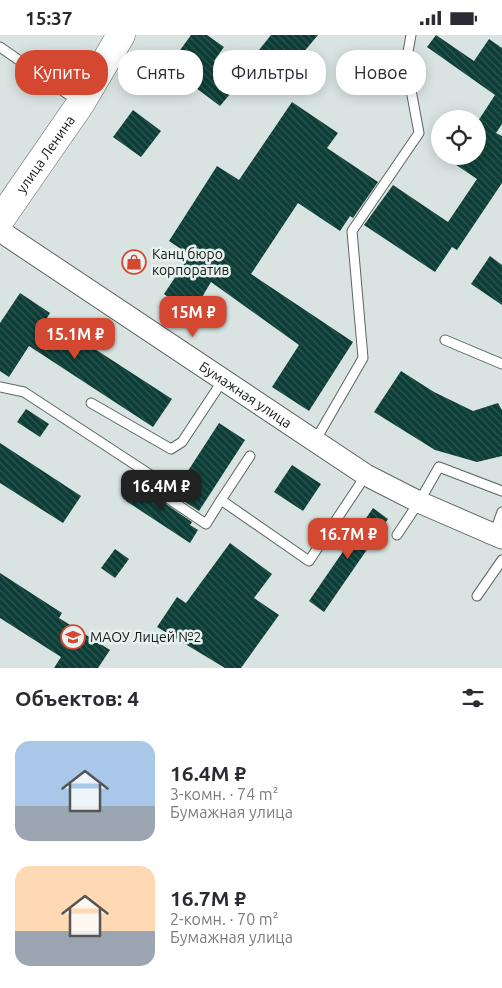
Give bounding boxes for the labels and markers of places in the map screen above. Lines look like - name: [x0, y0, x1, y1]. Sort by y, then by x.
- place label: Канц бюро корпоратив: [152, 246, 229, 278]
- shop icon: Канц бюро корпоратив: [121, 249, 147, 275]
- pin: 15M ₽: [158, 295, 228, 338]
- pin: 15.1M ₽: [29, 317, 121, 360]
- pin: 16.4M ₽: [115, 469, 207, 512]
- pin: 16.7M ₽: [302, 517, 394, 560]
- school or university icon: МАОУ Лицей №2: [60, 624, 86, 650]
- place label: МАОУ Лицей №2: [90, 629, 201, 645]

